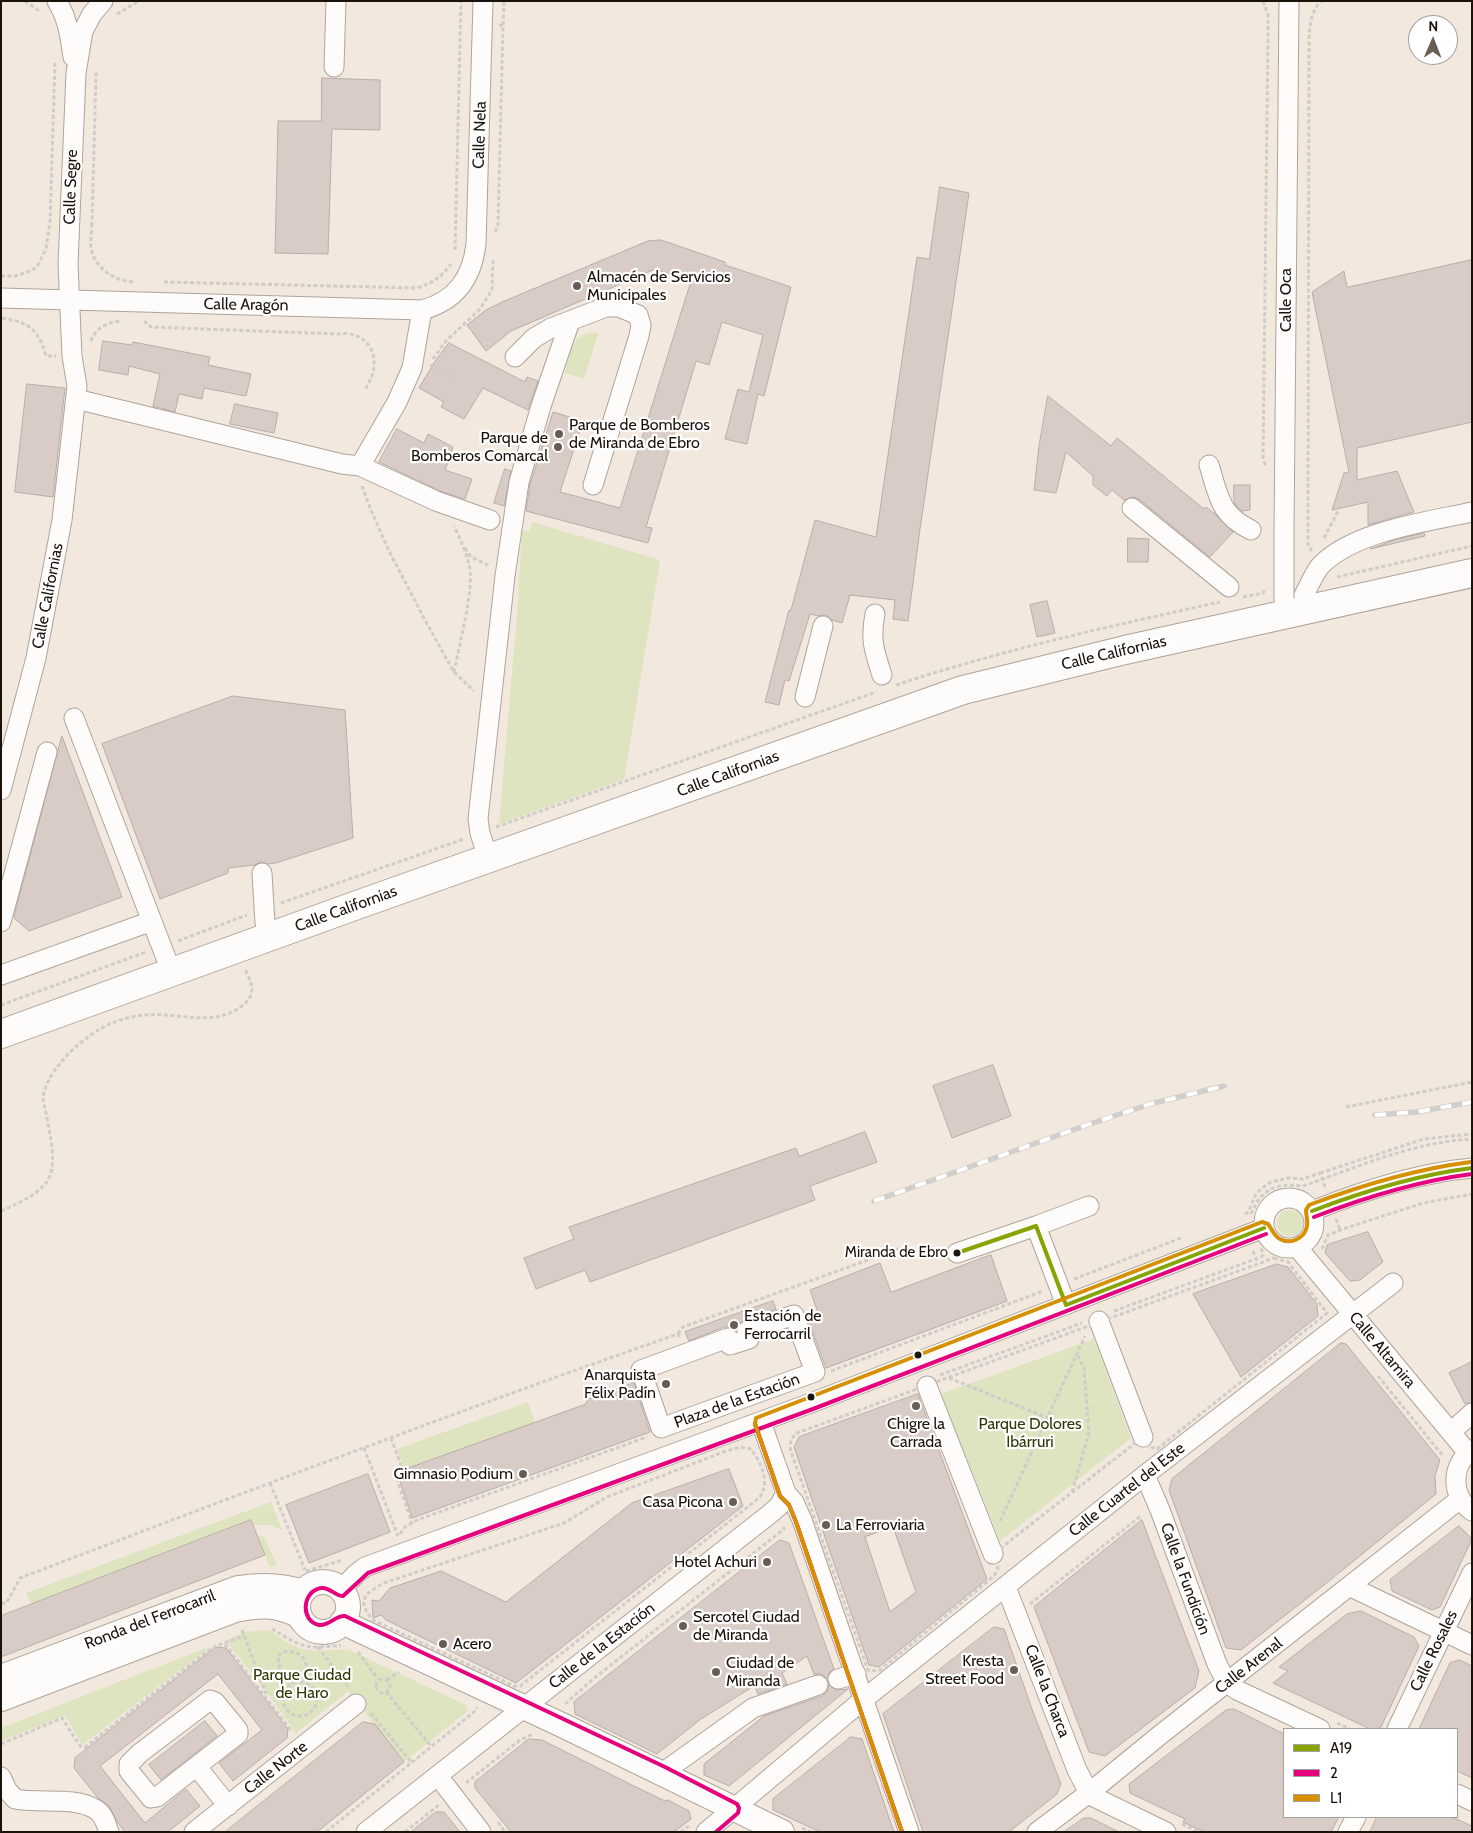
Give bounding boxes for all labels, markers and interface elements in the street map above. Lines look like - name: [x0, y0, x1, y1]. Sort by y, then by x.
- north arrow: [1408, 15, 1458, 65]
- text: N: [1428, 17, 1438, 35]
- street label: Calle Nela: [469, 101, 491, 169]
- street label: Calle Segre: [60, 149, 82, 225]
- place label: Almacén de Servicios Municipales: [587, 267, 731, 305]
- street label: Calle Oca: [1276, 268, 1296, 332]
- marker: Almacén de Servicios Municipales: [571, 280, 583, 292]
- street label: Calle Aragón: [203, 295, 289, 315]
- place label: Parque de Bomberos de Miranda de Ebro: [569, 415, 710, 453]
- place label: Parque de Bomberos Comarcal: [411, 428, 548, 466]
- marker: Parque de Bomberos de Miranda de Ebro: [553, 428, 565, 440]
- marker: Parque de Bomberos Comarcal: [552, 441, 564, 453]
- street label: Calle Californias: [28, 542, 68, 650]
- street label: Calle Californias: [1060, 632, 1168, 674]
- street label: Calle Californias: [674, 747, 782, 801]
- street label: Calle Californias: [292, 882, 400, 936]
- place label: Miranda de Ebro: [845, 1244, 948, 1262]
- marker: Miranda de Ebro: [952, 1248, 962, 1258]
- place label: Estación de Ferrocarril: [744, 1306, 822, 1344]
- street label: Calle Altamira: [1345, 1308, 1419, 1392]
- marker: Estación de Ferrocarril: [728, 1319, 740, 1331]
- unlabelled marker: [913, 1350, 923, 1360]
- place label: Anarquista Félix Padín: [584, 1365, 656, 1403]
- street label: Plaza de la Estación: [672, 1369, 802, 1433]
- marker: Anarquista Félix Padín: [660, 1378, 672, 1390]
- unlabelled marker: [806, 1392, 816, 1402]
- marker: Chigre la Carrada: [910, 1400, 922, 1412]
- place label: Chigre la Carrada: [887, 1414, 945, 1452]
- park label: Parque Dolores Ibárruri: [978, 1414, 1082, 1452]
- street label: Calle Cuartel del Este: [1065, 1439, 1189, 1541]
- place label: Gimnasio Podium: [393, 1464, 513, 1484]
- marker: Gimnasio Podium: [517, 1468, 529, 1480]
- place label: Casa Picona: [643, 1492, 723, 1512]
- marker: Casa Picona: [727, 1496, 739, 1508]
- place label: La Ferroviaria: [836, 1515, 925, 1535]
- marker: La Ferroviaria: [820, 1519, 832, 1531]
- street label: Calle la Fundición: [1156, 1520, 1214, 1638]
- place label: Hotel Achuri: [674, 1552, 757, 1572]
- marker: Hotel Achuri: [761, 1556, 773, 1568]
- street label: Ronda del Ferrocarril: [82, 1586, 218, 1654]
- street label: Calle de la Estación: [545, 1599, 659, 1693]
- place label: Sercotel Ciudad de Miranda: [693, 1607, 800, 1645]
- street label: Calle Rosales: [1406, 1607, 1462, 1695]
- marker: Sercotel Ciudad de Miranda: [677, 1620, 689, 1632]
- place label: Acero: [453, 1634, 492, 1654]
- street label: Calle Arenal: [1212, 1634, 1286, 1698]
- marker: Acero: [437, 1638, 449, 1650]
- street label: Calle la Charca: [1021, 1642, 1073, 1740]
- place label: Kresta Street Food: [925, 1651, 1004, 1689]
- place label: Ciudad de Miranda: [726, 1653, 794, 1691]
- marker: Kresta Street Food: [1008, 1664, 1020, 1676]
- park label: Parque Ciudad de Haro: [253, 1665, 351, 1703]
- marker: Ciudad de Miranda: [710, 1666, 722, 1678]
- legend: [1283, 1728, 1458, 1818]
- street label: Calle Norte: [240, 1737, 312, 1799]
- text: A19: [1330, 1739, 1352, 1757]
- text: 2: [1330, 1764, 1338, 1782]
- text: L1: [1330, 1789, 1342, 1807]

